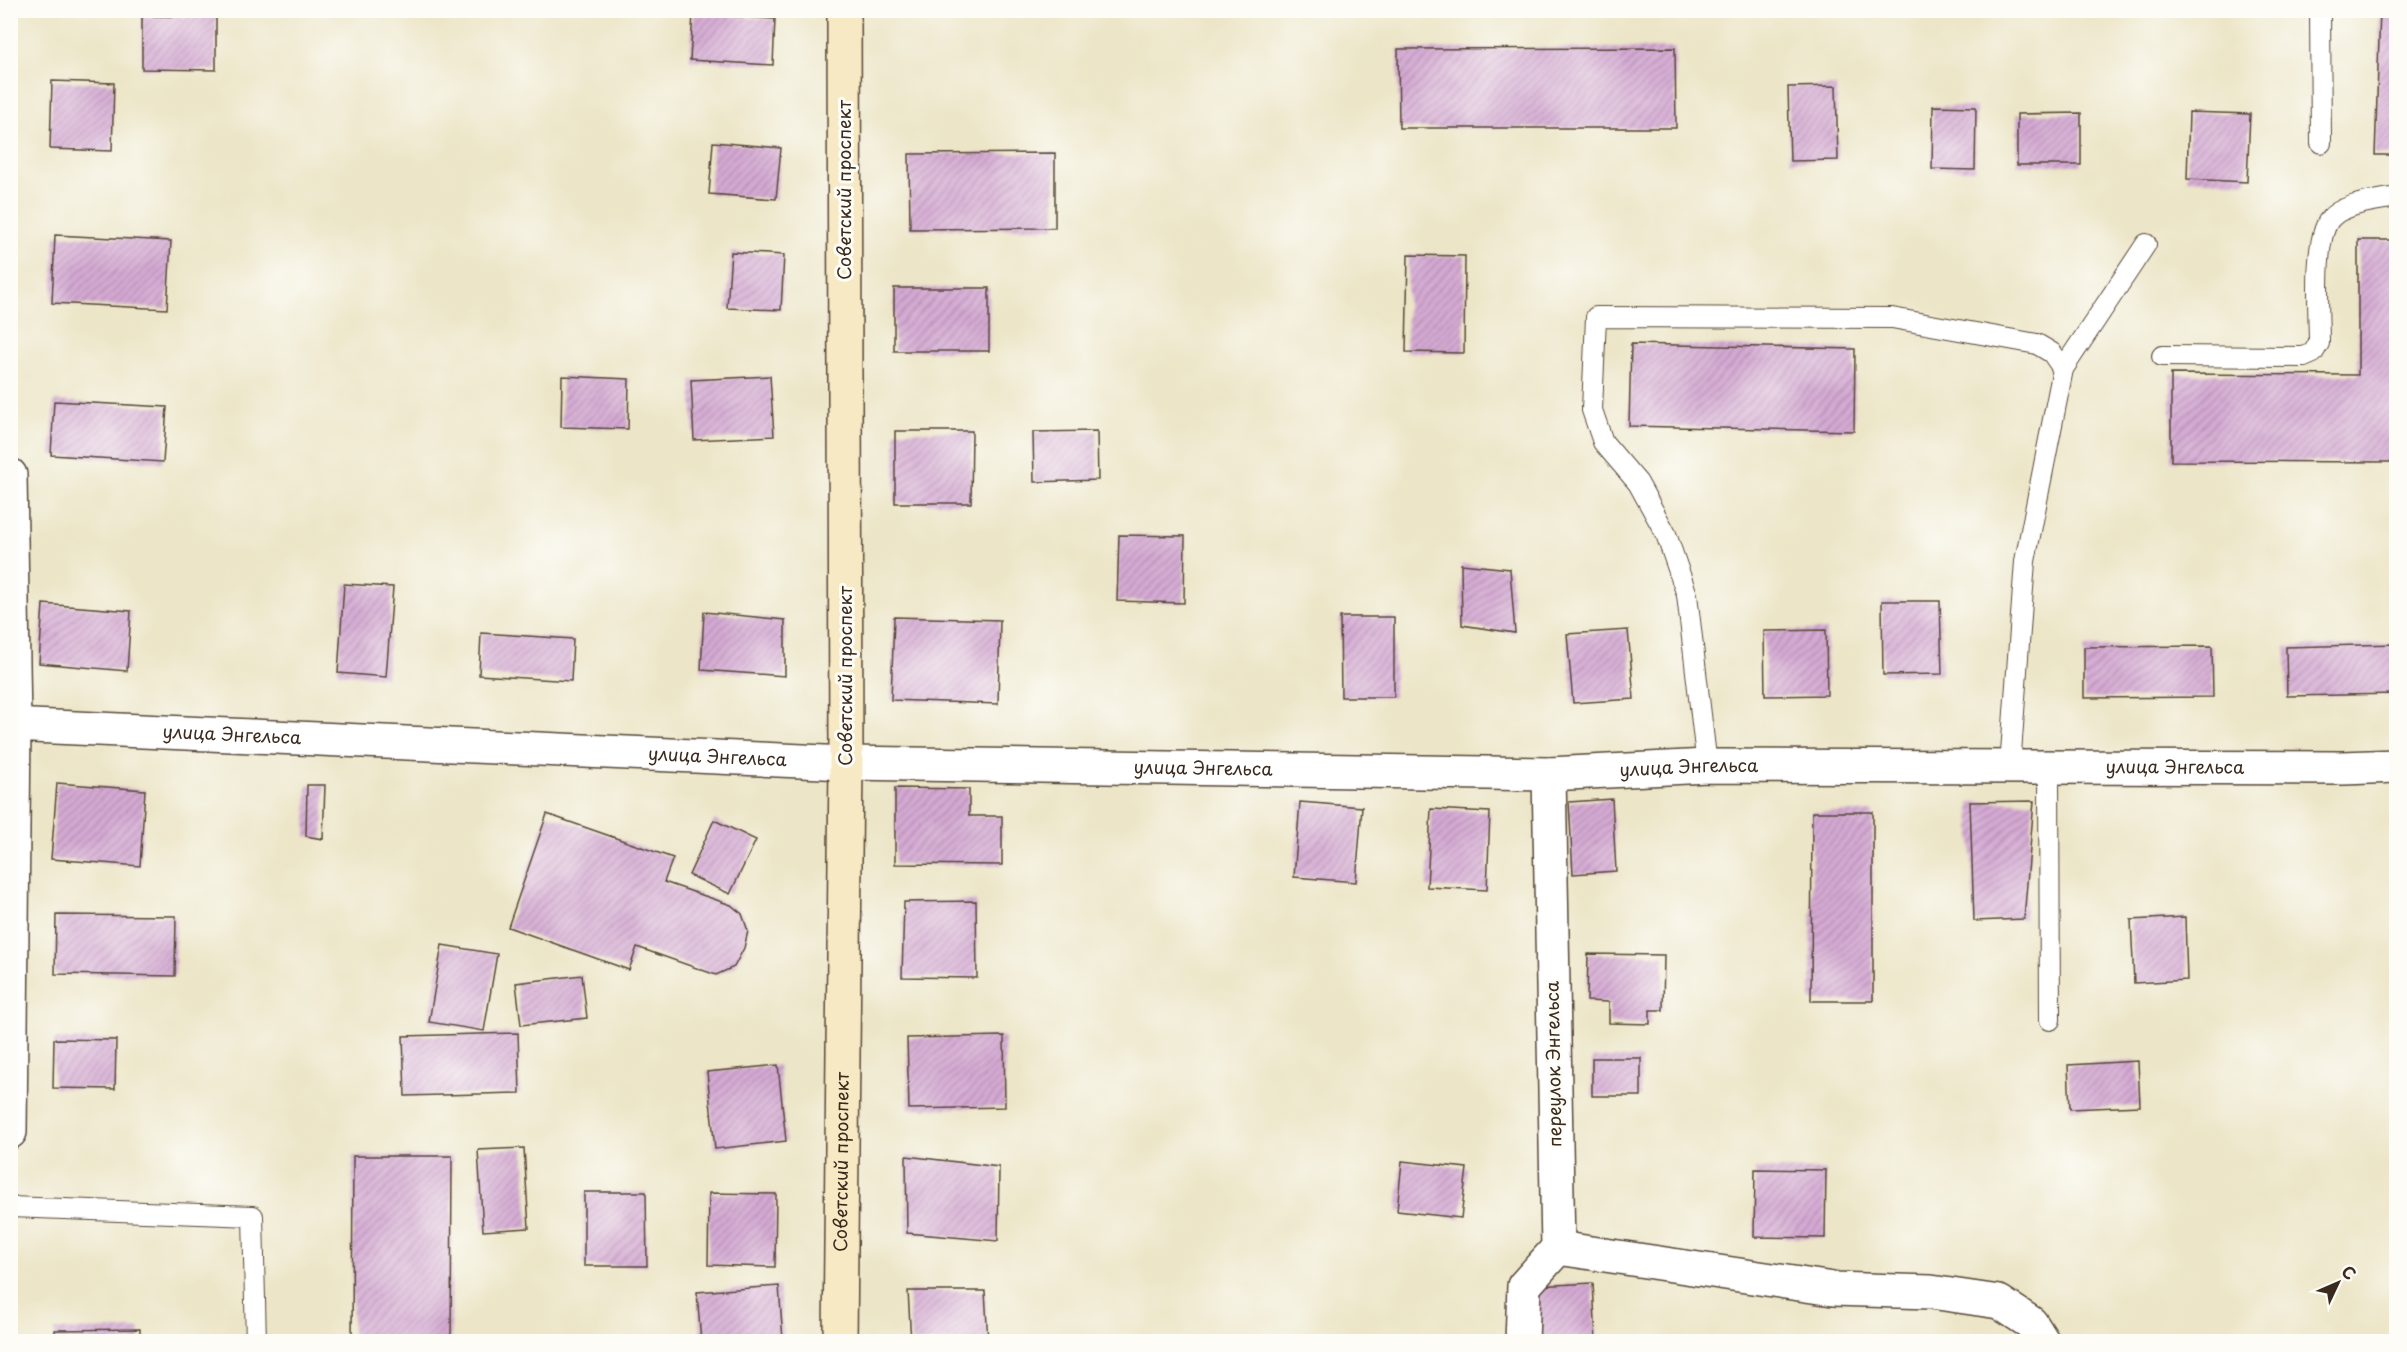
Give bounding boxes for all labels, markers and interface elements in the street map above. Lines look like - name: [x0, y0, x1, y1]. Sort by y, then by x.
- street label: Советский проспект: [830, 100, 857, 280]
- street label: Советский проспект: [831, 586, 858, 766]
- street label: улица Энгельса: [162, 717, 303, 750]
- street label: улица Энгельса: [647, 739, 788, 772]
- street label: улица Энгельса: [1619, 751, 1759, 782]
- street label: улица Энгельса: [2105, 752, 2245, 780]
- street label: улица Энгельса: [1134, 753, 1274, 782]
- street label: переулок Энгельса: [1538, 980, 1567, 1147]
- street label: Советский проспект: [826, 1072, 855, 1252]
- north arrow: [2308, 1253, 2368, 1313]
- text: С: [2337, 1259, 2362, 1285]

